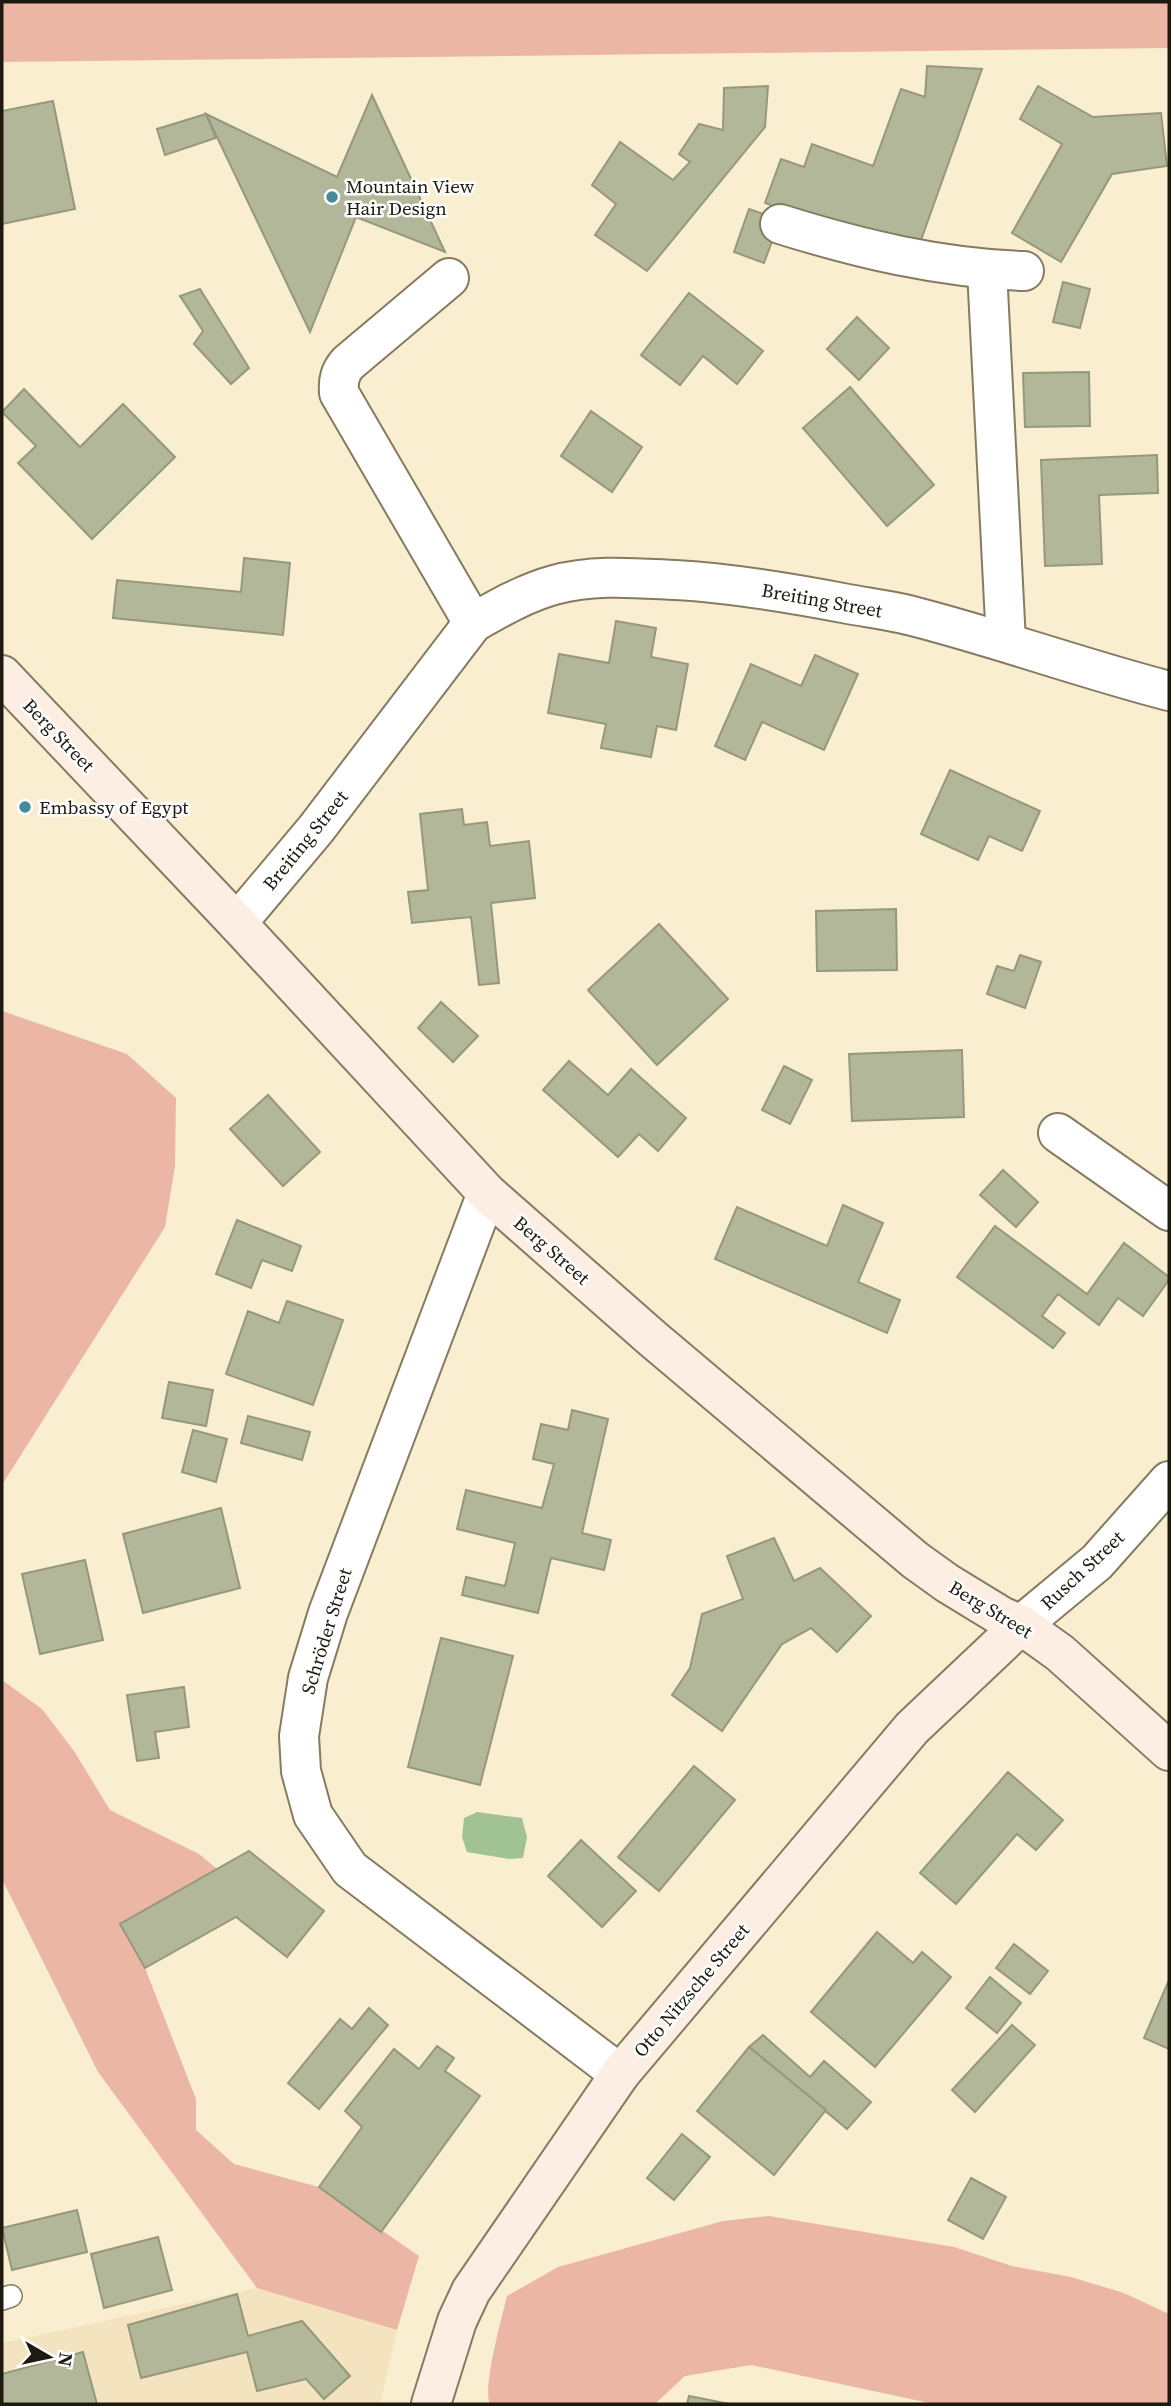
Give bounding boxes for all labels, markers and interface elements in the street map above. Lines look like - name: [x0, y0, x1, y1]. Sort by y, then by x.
- place label: Mountain View Hair Design: [346, 173, 475, 221]
- marker: Mountain View Hair Design: [324, 189, 340, 205]
- street label: Breiting Street: [760, 577, 885, 624]
- street label: Berg Street: [17, 693, 101, 778]
- street label: Breiting Street: [257, 784, 354, 896]
- place label: Embassy of Egypt: [39, 794, 189, 820]
- marker: Embassy of Egypt: [17, 799, 33, 815]
- street label: Berg Street: [508, 1210, 596, 1291]
- street label: Rusch Street: [1035, 1524, 1130, 1615]
- street label: Schröder Street: [294, 1564, 358, 1697]
- street label: Berg Street: [944, 1574, 1038, 1644]
- street label: Otto Nitzsche Street: [627, 1917, 755, 2062]
- north arrow: [14, 2322, 84, 2392]
- text: N: [52, 2351, 80, 2369]

